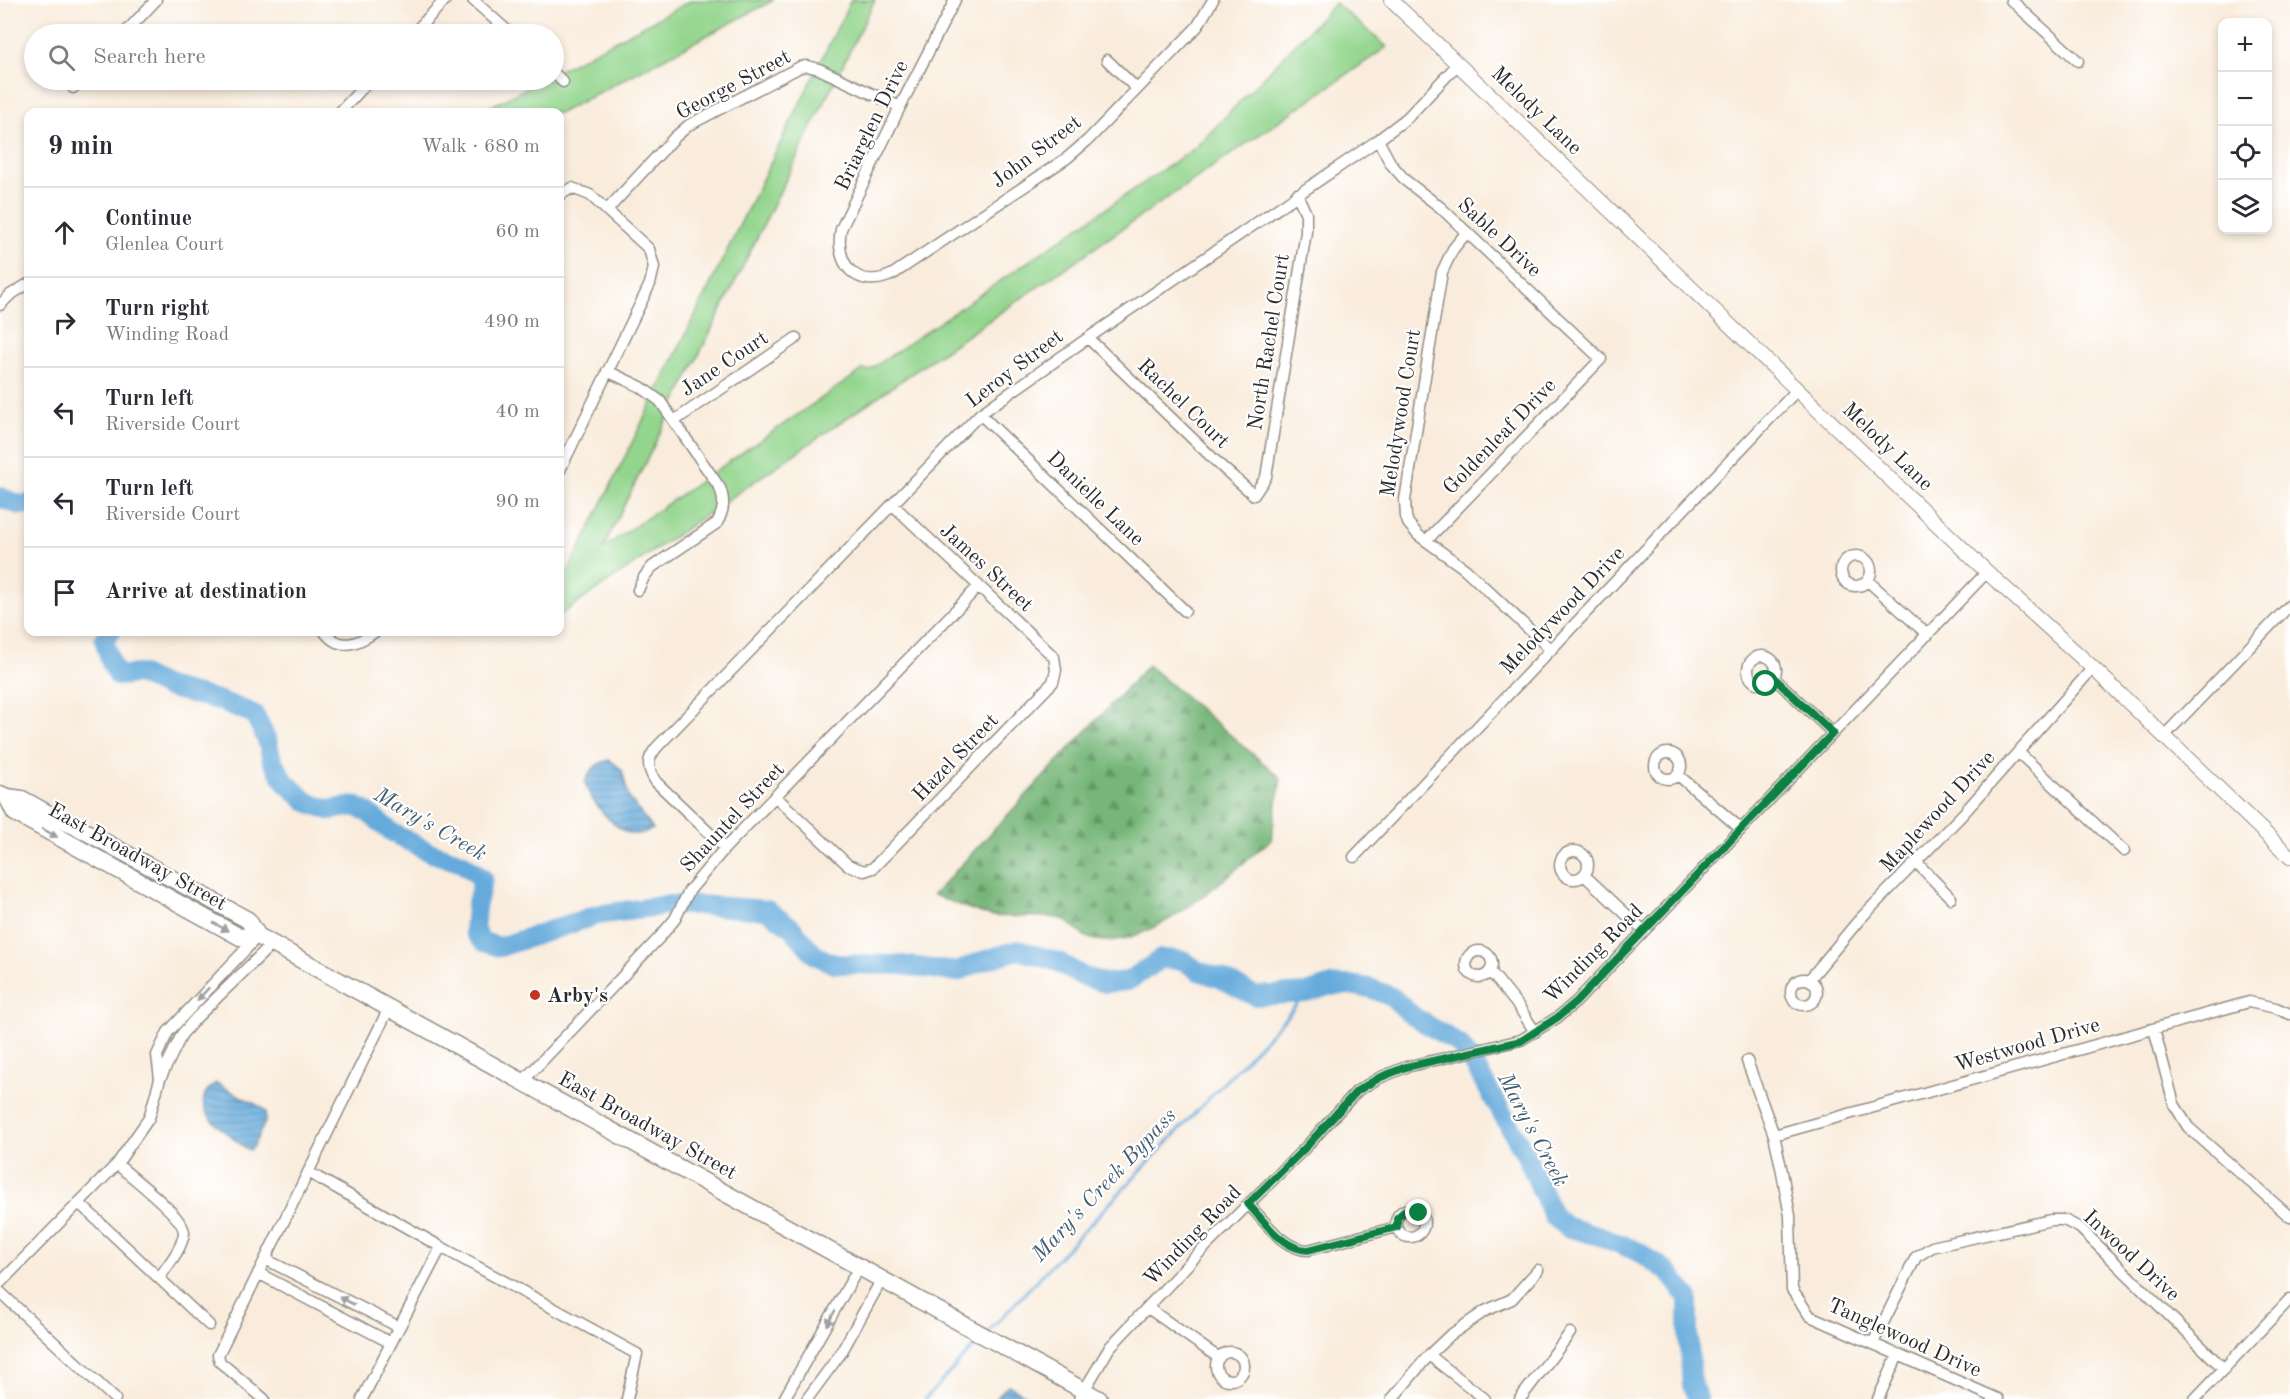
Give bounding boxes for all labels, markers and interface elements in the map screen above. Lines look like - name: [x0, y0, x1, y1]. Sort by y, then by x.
- map controls: [2218, 18, 2272, 234]
- button: +: [2218, 18, 2272, 72]
- search box: [24, 24, 564, 90]
- icon: search: [45, 41, 78, 74]
- text: Search here: [93, 46, 206, 68]
- street label: George Street: [673, 46, 794, 124]
- street label: Briarglen Drive: [832, 57, 913, 194]
- street label: Melody Lane: [1487, 63, 1585, 159]
- button: −: [2218, 72, 2272, 126]
- street label: John Street: [988, 112, 1086, 192]
- button: locate: [2218, 126, 2272, 180]
- text: 9 min: [48, 134, 113, 160]
- text: Walk · 680 m: [421, 137, 540, 157]
- button: layers: [2218, 180, 2272, 234]
- street label: Sable Drive: [1453, 194, 1545, 282]
- text: Continue: [105, 208, 192, 230]
- icon: ahead: [48, 216, 81, 249]
- text: 60 m: [495, 222, 540, 242]
- text: Glenlea Court: [105, 235, 224, 255]
- street label: North Rachel Court: [1245, 252, 1294, 432]
- text: Turn right: [105, 298, 209, 320]
- icon: right: [48, 306, 81, 339]
- text: 490 m: [484, 312, 540, 332]
- text: Winding Road: [105, 325, 229, 345]
- street label: Leroy Street: [962, 326, 1067, 412]
- street label: Jane Court: [677, 328, 772, 401]
- street label: Melodywood Court: [1378, 328, 1425, 499]
- street label: Rachel Court: [1133, 355, 1233, 453]
- street label: Goldenleaf Drive: [1440, 375, 1560, 499]
- text: Turn left: [105, 388, 194, 410]
- icon: left: [48, 396, 81, 429]
- street label: Melody Lane: [1838, 399, 1936, 495]
- text: 40 m: [495, 402, 540, 422]
- text: Riverside Court: [105, 415, 240, 435]
- street label: Danielle Lane: [1042, 448, 1147, 550]
- text: Turn left: [105, 478, 194, 500]
- icon: left: [48, 486, 81, 519]
- text: 90 m: [495, 492, 540, 512]
- text: Riverside Court: [105, 505, 240, 525]
- street label: James Street: [935, 520, 1037, 616]
- street label: Melodywood Drive: [1497, 543, 1629, 679]
- icon: arrive: [48, 576, 81, 609]
- text: Arrive at destination: [105, 581, 307, 603]
- route start: [1752, 670, 1778, 696]
- street label: Hazel Street: [909, 710, 1003, 806]
- street label: Maplewood Drive: [1877, 747, 2000, 877]
- street label: Shauntel Street: [677, 759, 789, 877]
- water label: Mary's Creek: [369, 783, 490, 866]
- street label: East Broadway Street: [45, 800, 230, 915]
- one-way arrow: [42, 828, 59, 838]
- street label: Winding Road: [1540, 900, 1648, 1008]
- one-way arrow: [213, 922, 230, 932]
- one-way arrow: [196, 986, 210, 1001]
- place label: Arby's: [547, 986, 608, 1007]
- marker: Arby's: [528, 988, 542, 1002]
- street label: Westwood Drive: [1952, 1015, 2102, 1076]
- water label: Mary's Creek: [1493, 1068, 1572, 1191]
- street label: East Broadway Street: [555, 1069, 740, 1184]
- water label: Mary's Creek Bypass: [1027, 1104, 1181, 1267]
- street label: Winding Road: [1140, 1182, 1246, 1290]
- route end: [1405, 1199, 1431, 1225]
- street label: Inwood Drive: [2079, 1206, 2183, 1306]
- street label: Tanglewood Drive: [1824, 1295, 1984, 1382]
- one-way arrow: [339, 1296, 356, 1306]
- one-way arrow: [826, 1310, 836, 1327]

